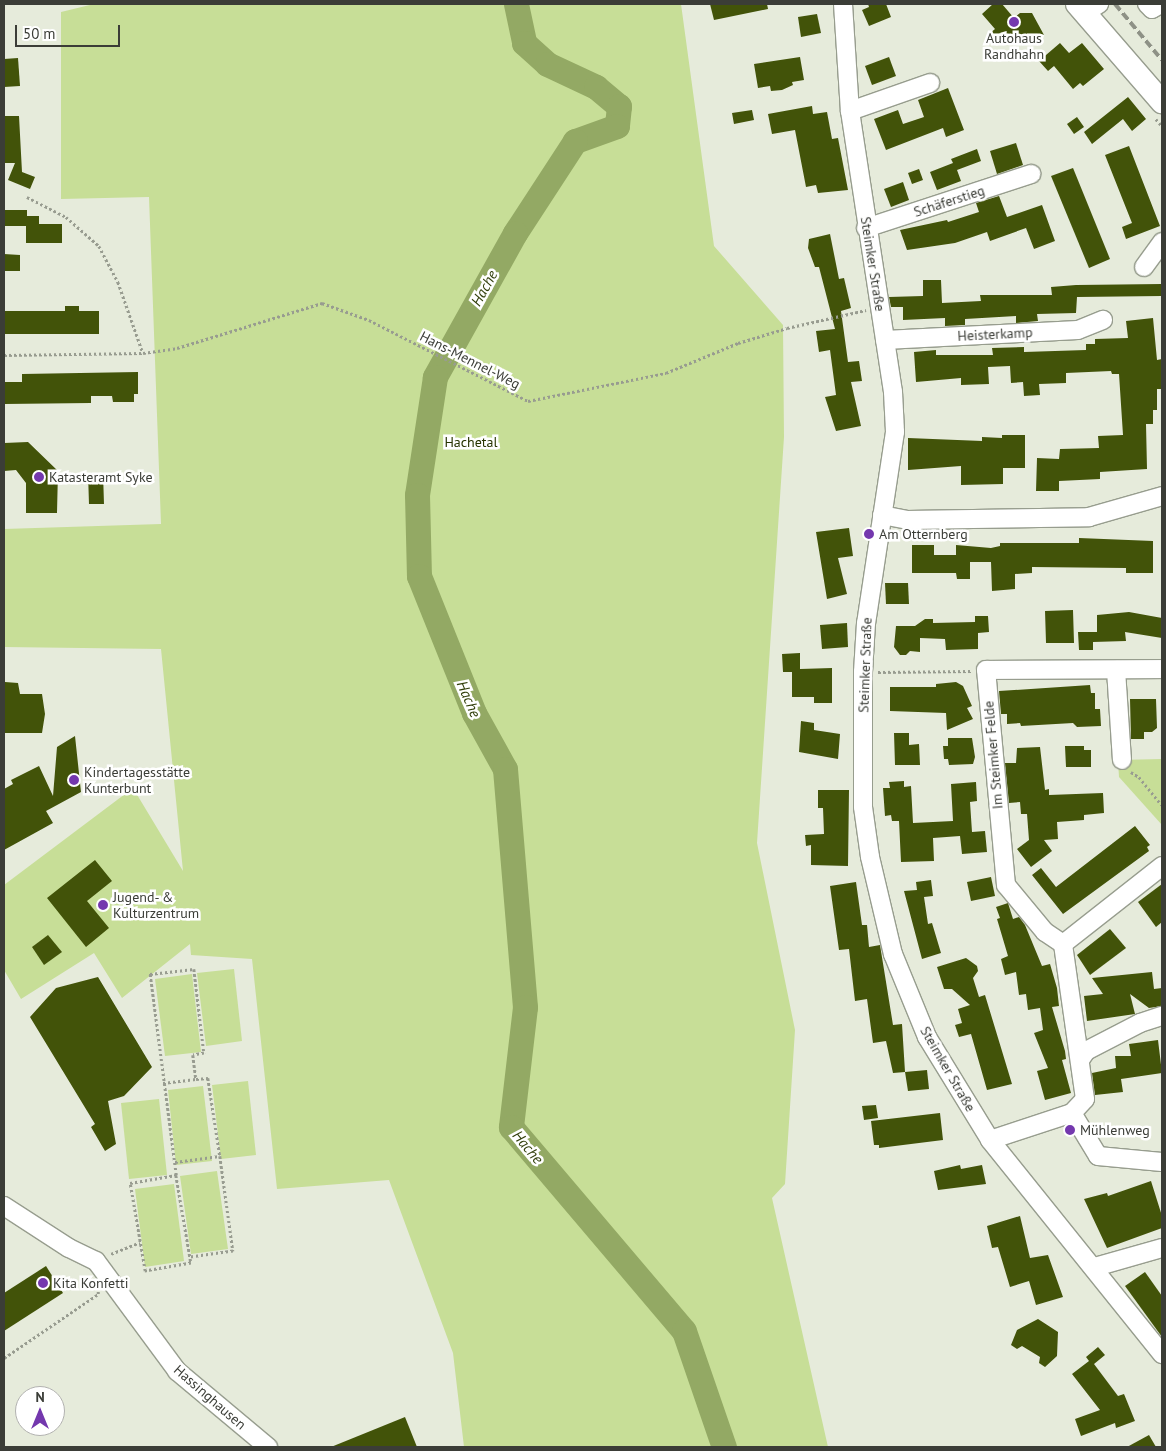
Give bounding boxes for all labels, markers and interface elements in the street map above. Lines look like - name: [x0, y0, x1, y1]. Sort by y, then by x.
- scale bar: [18, 15, 122, 47]
- marker: Autohaus Randhahn: [1008, 16, 1020, 28]
- text: 50 m: [23, 24, 56, 43]
- place label: Autohaus Randhahn: [984, 30, 1044, 62]
- street label: Schäferstieg: [911, 182, 987, 220]
- street label: Steimker Straße: [857, 215, 889, 313]
- water label: Hache: [467, 267, 501, 309]
- street label: Heisterkamp: [957, 324, 1033, 344]
- street label: Hans-Mennel-Weg: [417, 328, 523, 392]
- park label: Hachetal: [444, 434, 498, 450]
- place label: Katasteramt Syke: [49, 469, 153, 485]
- marker: Katasteramt Syke: [33, 471, 45, 483]
- place label: Am Otternberg: [879, 526, 968, 542]
- marker: Am Otternberg: [863, 528, 875, 540]
- street label: Steimker Straße: [855, 617, 875, 713]
- water label: Hache: [453, 678, 485, 720]
- street label: Im Steimker Felde: [980, 700, 1006, 810]
- place label: Kindertagesstätte Kunterbunt: [84, 764, 190, 796]
- marker: Kindertagesstätte Kunterbunt: [68, 774, 80, 786]
- place label: Jugend- & Kulturzentrum: [113, 889, 199, 922]
- marker: Jugend- & Kulturzentrum: [97, 899, 109, 911]
- street label: Steimker Straße: [917, 1023, 979, 1115]
- place label: Mühlenweg: [1080, 1122, 1150, 1138]
- marker: Mühlenweg: [1064, 1124, 1076, 1136]
- water label: Hache: [509, 1127, 547, 1167]
- place label: Kita Konfetti: [53, 1275, 128, 1291]
- marker: Kita Konfetti: [37, 1277, 49, 1289]
- street label: Hassinghausen: [171, 1361, 249, 1433]
- north arrow: [15, 1386, 65, 1436]
- text: N: [35, 1388, 45, 1406]

